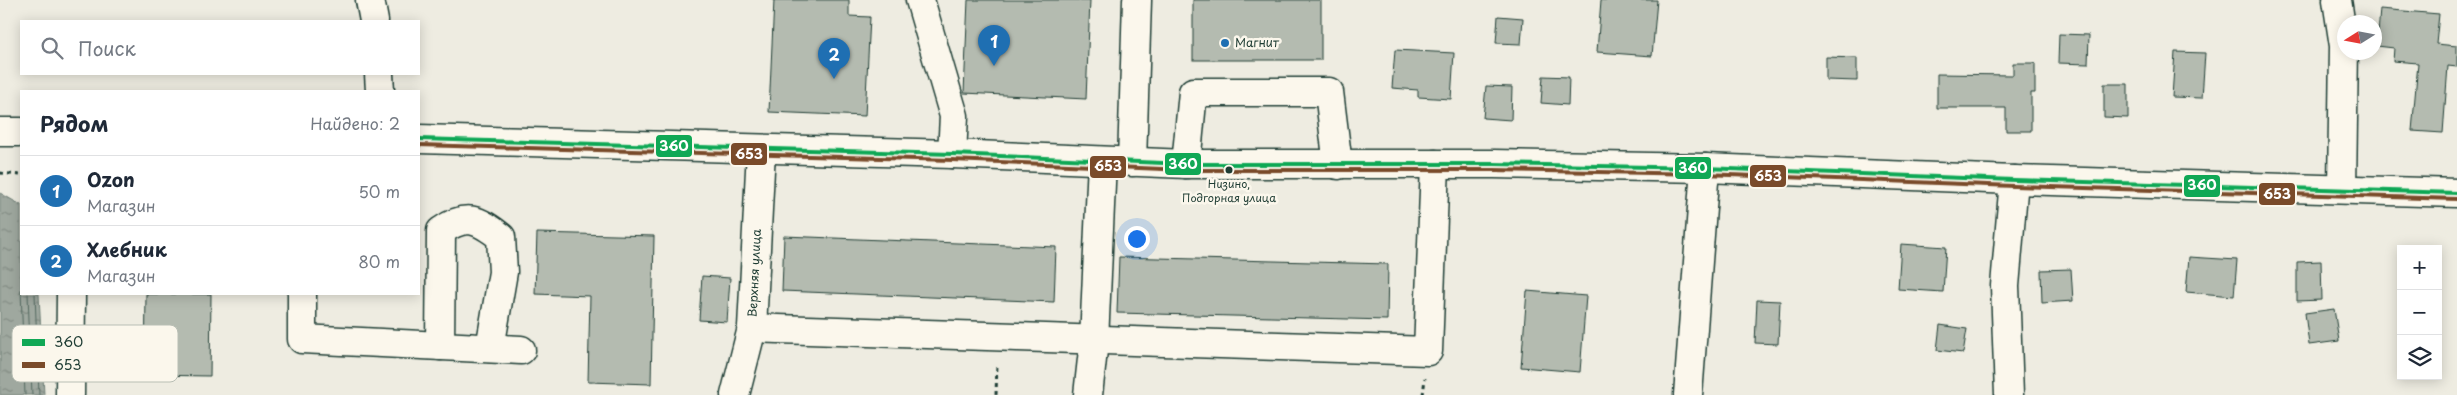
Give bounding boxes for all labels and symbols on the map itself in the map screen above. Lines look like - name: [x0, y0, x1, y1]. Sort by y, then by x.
- north arrow: [2337, 15, 2382, 60]
- pin: 1: [978, 25, 1010, 66]
- place label: Магнит: [1235, 33, 1280, 51]
- marker: Магнит: [1219, 37, 1231, 49]
- pin: 2: [818, 38, 850, 79]
- line badge: 360: [655, 134, 693, 158]
- text: 360: [659, 135, 689, 156]
- line badge: 653: [730, 142, 768, 166]
- text: 653: [735, 143, 763, 164]
- line badge: 360: [1164, 152, 1202, 176]
- text: 360: [1168, 153, 1198, 174]
- line badge: 653: [1089, 155, 1127, 179]
- text: 653: [1094, 155, 1122, 176]
- line badge: 360: [1674, 156, 1712, 180]
- text: 360: [1678, 157, 1708, 178]
- line badge: 653: [1749, 164, 1787, 188]
- marker: Низино, Подгорная улица: [1224, 165, 1234, 175]
- text: 653: [1754, 165, 1782, 186]
- line badge: 360: [2183, 174, 2221, 198]
- text: 360: [2187, 174, 2217, 195]
- place label: Низино, Подгорная улица: [1182, 175, 1276, 206]
- line badge: 653: [2258, 182, 2296, 206]
- text: 653: [2263, 183, 2291, 204]
- your location: [1124, 226, 1150, 252]
- street label: Верхняя улица: [743, 228, 765, 318]
- legend: [12, 325, 178, 382]
- text: 360: [54, 331, 83, 352]
- text: 653: [54, 354, 82, 375]

